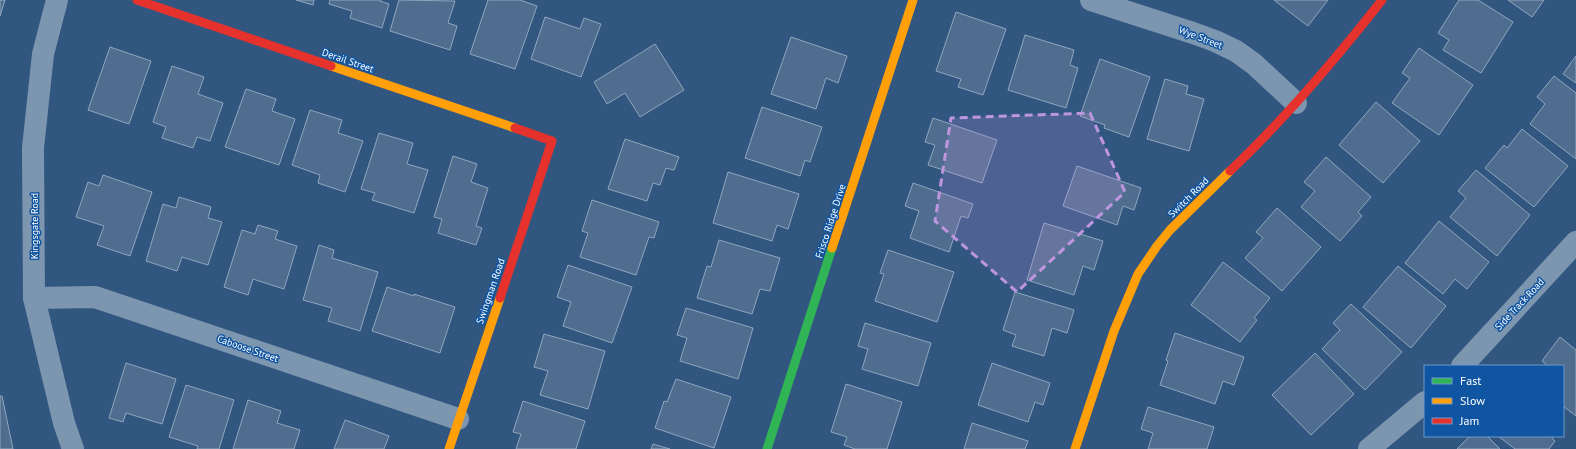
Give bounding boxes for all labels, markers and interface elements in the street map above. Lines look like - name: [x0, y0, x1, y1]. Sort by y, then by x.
- street label: Wye Street: [1177, 23, 1225, 52]
- street label: Derail Street: [320, 46, 376, 76]
- street label: Switch Road: [1165, 174, 1211, 220]
- street label: Frisco Ridge Drive: [812, 182, 849, 260]
- street label: Kingsgate Road: [28, 193, 41, 259]
- street label: Swingman Road: [473, 257, 508, 326]
- street label: Side Track Road: [1492, 276, 1547, 333]
- street label: Caboose Street: [215, 332, 281, 365]
- legend: [1424, 365, 1564, 437]
- text: Fast: [1460, 373, 1481, 388]
- text: Slow: [1460, 393, 1485, 408]
- text: Jam: [1459, 413, 1479, 428]

